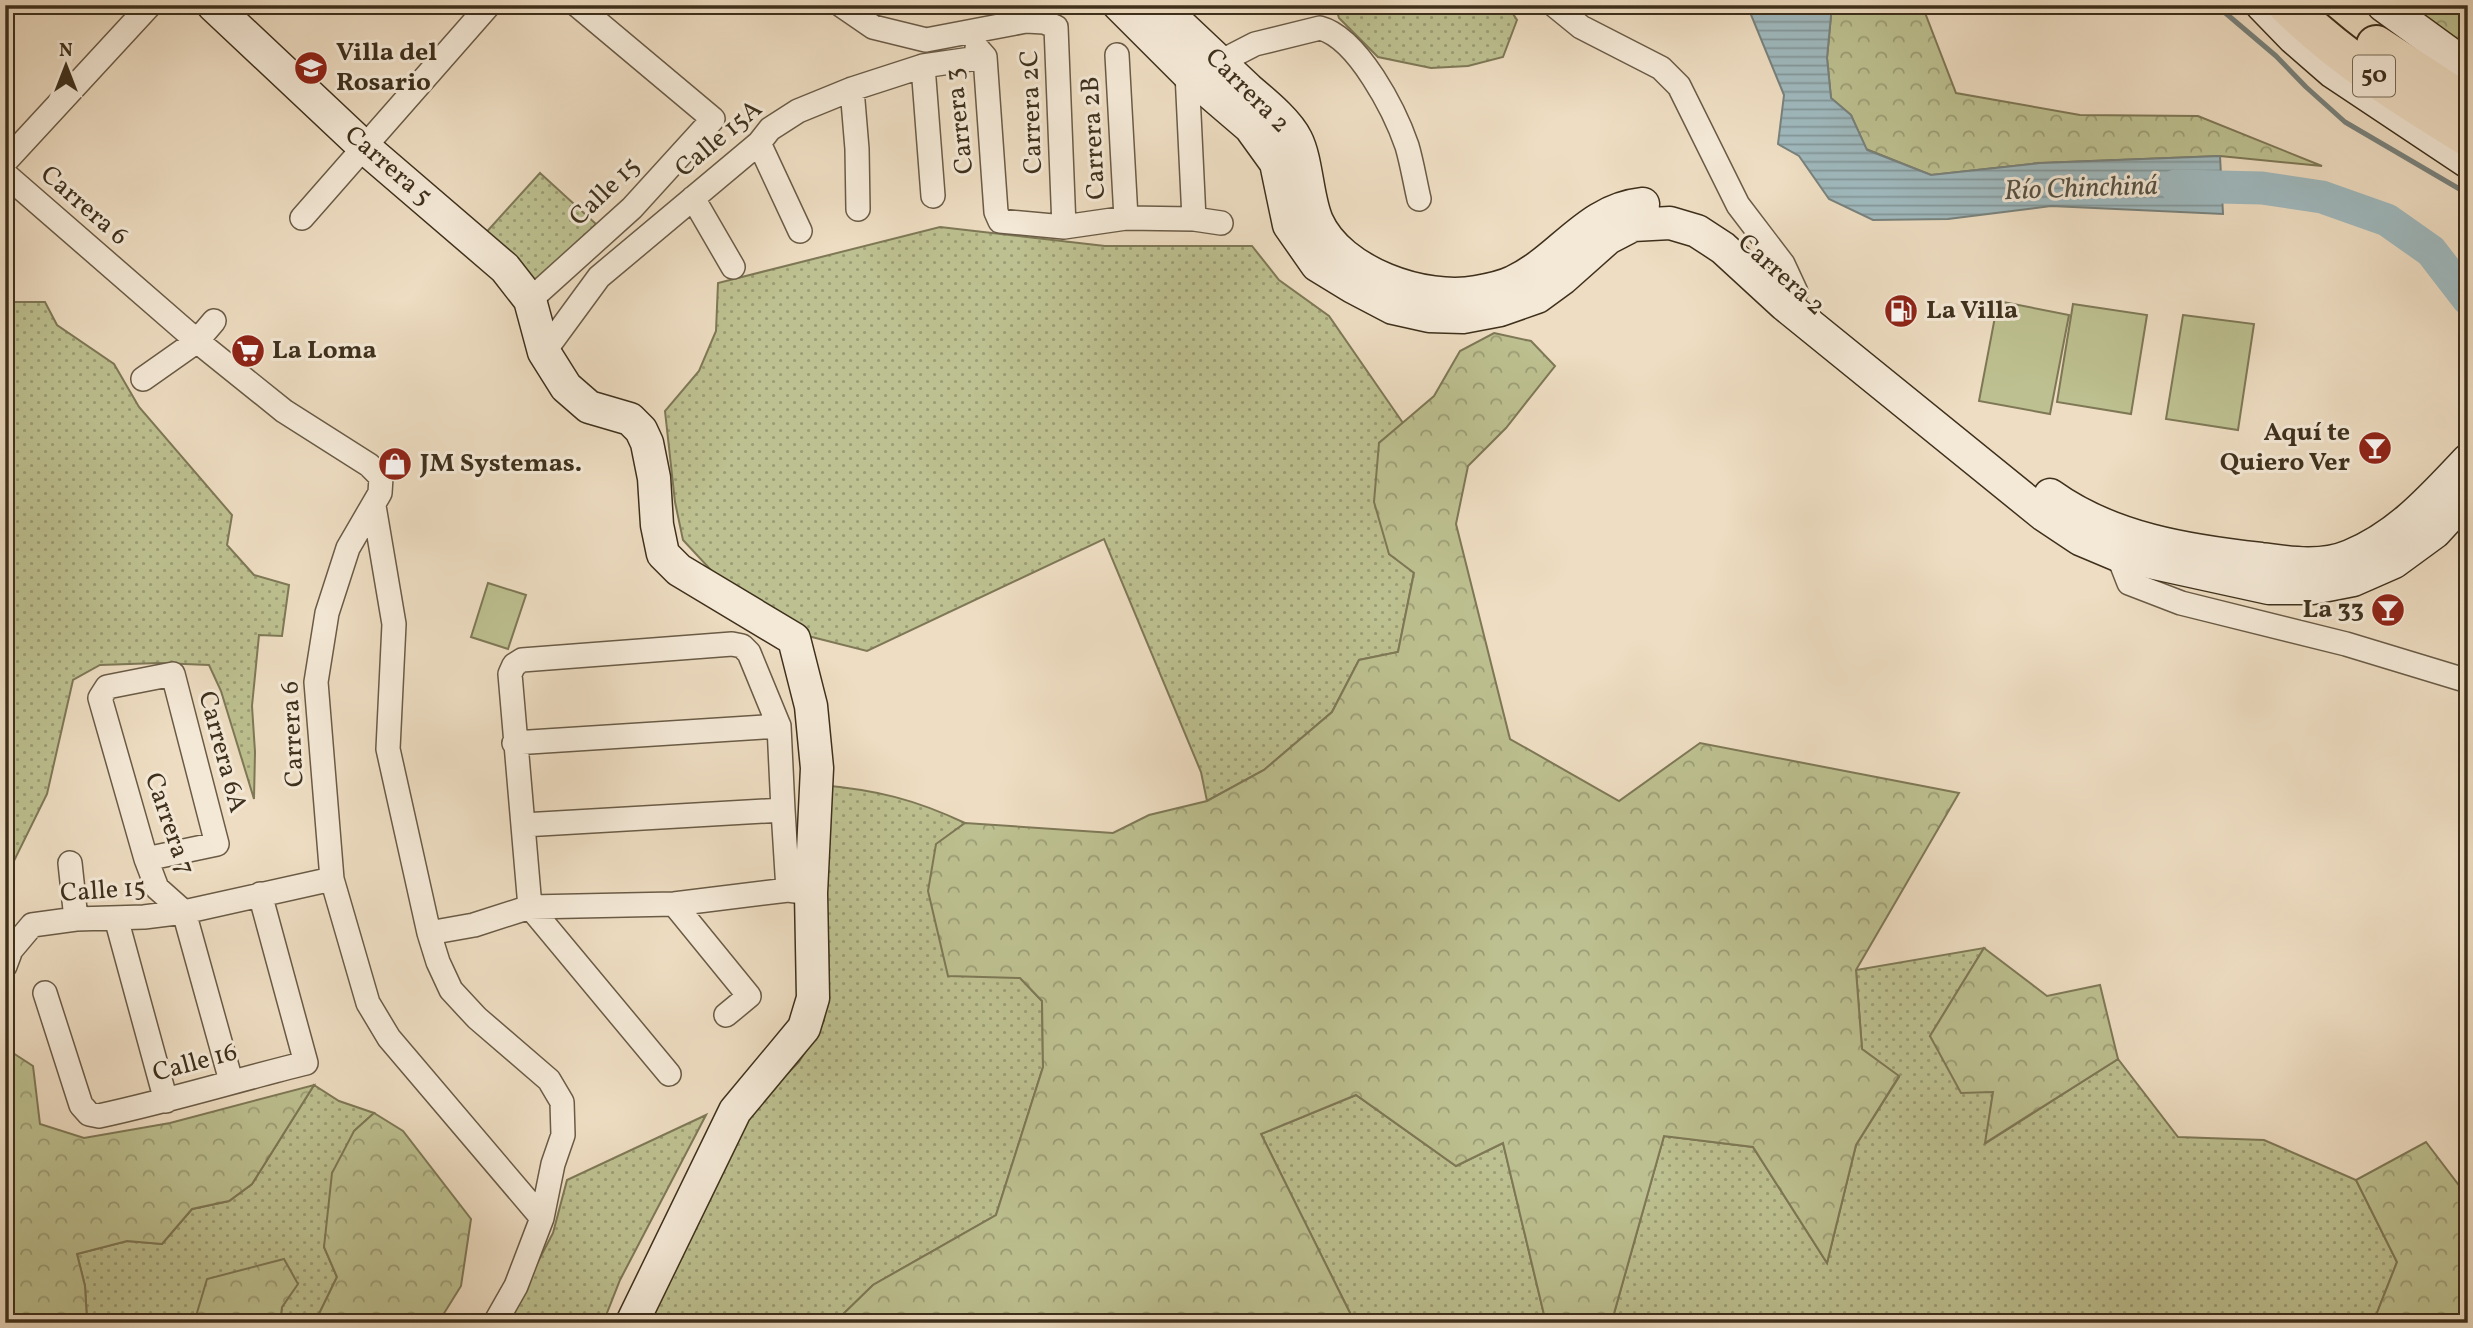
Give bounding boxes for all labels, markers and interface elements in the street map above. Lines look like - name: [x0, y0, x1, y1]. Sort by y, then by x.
- north arrow: [32, 32, 102, 102]
- place label: Villa del Rosario: [336, 35, 437, 101]
- text: N: [59, 38, 73, 64]
- street label: Carrera 2: [1196, 40, 1298, 142]
- school or university icon: Villa del Rosario: [292, 49, 330, 87]
- street label: Carrera 2C: [1012, 49, 1052, 175]
- road number: 50: [2353, 56, 2395, 96]
- street label: Carrera 3: [937, 66, 983, 176]
- street label: Carrera 2B: [1073, 76, 1115, 200]
- street label: Calle 15A: [668, 92, 770, 186]
- street label: Carrera 5: [336, 118, 440, 214]
- street label: Calle 15: [562, 149, 648, 235]
- street label: Carrera 6: [32, 158, 136, 254]
- water label: Río Chinchiná: [2003, 167, 2159, 211]
- street label: Carrera 2: [1729, 226, 1833, 324]
- fuel station icon: La Villa: [1882, 292, 1920, 330]
- place label: La Villa: [1926, 293, 2018, 329]
- supermarket icon: La Loma: [229, 332, 267, 370]
- place label: La Loma: [272, 333, 377, 369]
- place label: Aquí te Quiero Ver: [2220, 415, 2350, 481]
- bar icon: Aquí te Quiero Ver: [2356, 429, 2394, 467]
- shop icon: JM Systemas.: [376, 445, 414, 483]
- place label: JM Systemas.: [419, 446, 582, 482]
- bar icon: La 33: [2369, 591, 2407, 629]
- place label: La 33: [2303, 592, 2364, 628]
- street label: Carrera 6: [272, 680, 314, 788]
- street label: Carrera 6A: [188, 687, 256, 817]
- street label: Carrera 7: [135, 768, 203, 880]
- street label: Calle 15: [59, 870, 147, 912]
- street label: Calle 16: [149, 1034, 241, 1092]

